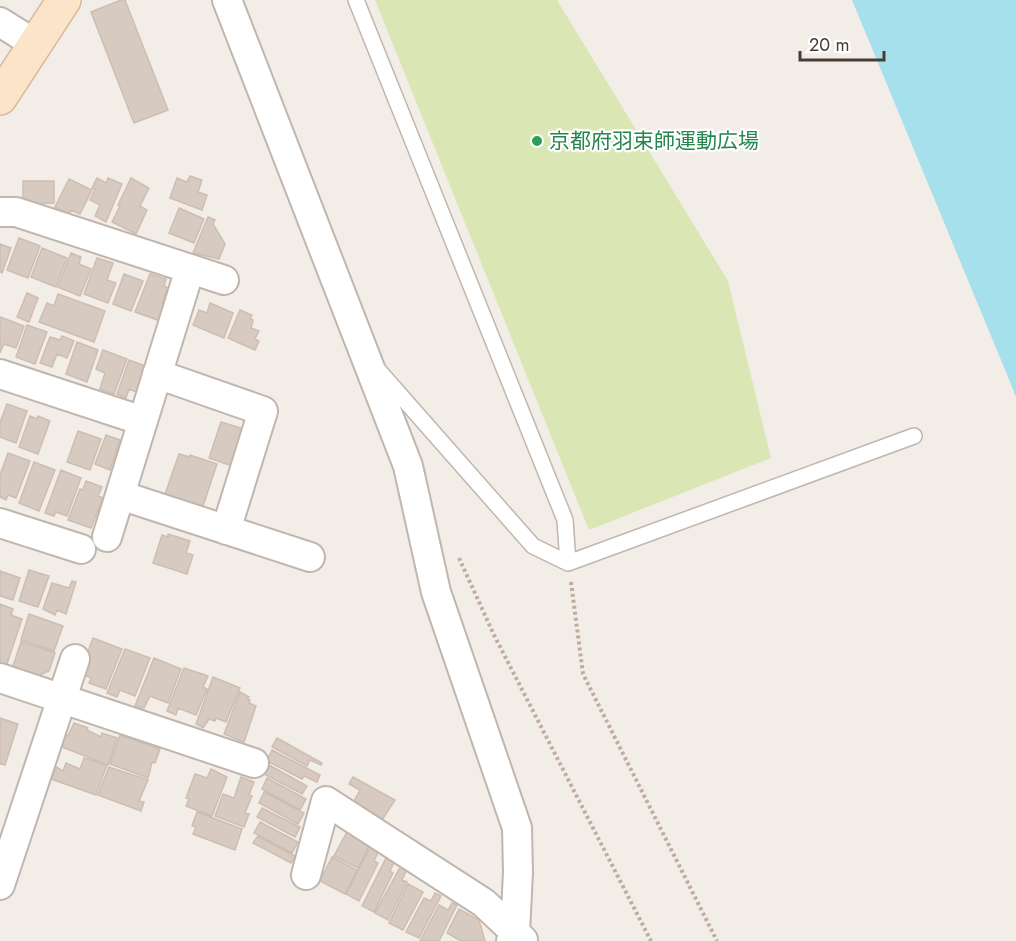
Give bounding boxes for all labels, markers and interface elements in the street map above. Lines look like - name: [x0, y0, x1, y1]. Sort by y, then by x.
- scale bar: [800, 24, 884, 62]
- text: 20 m: [809, 32, 849, 58]
- place label: 京都府羽束師運動広場: [549, 126, 759, 156]
- marker: 京都府羽束師運動広場: [530, 134, 544, 148]

